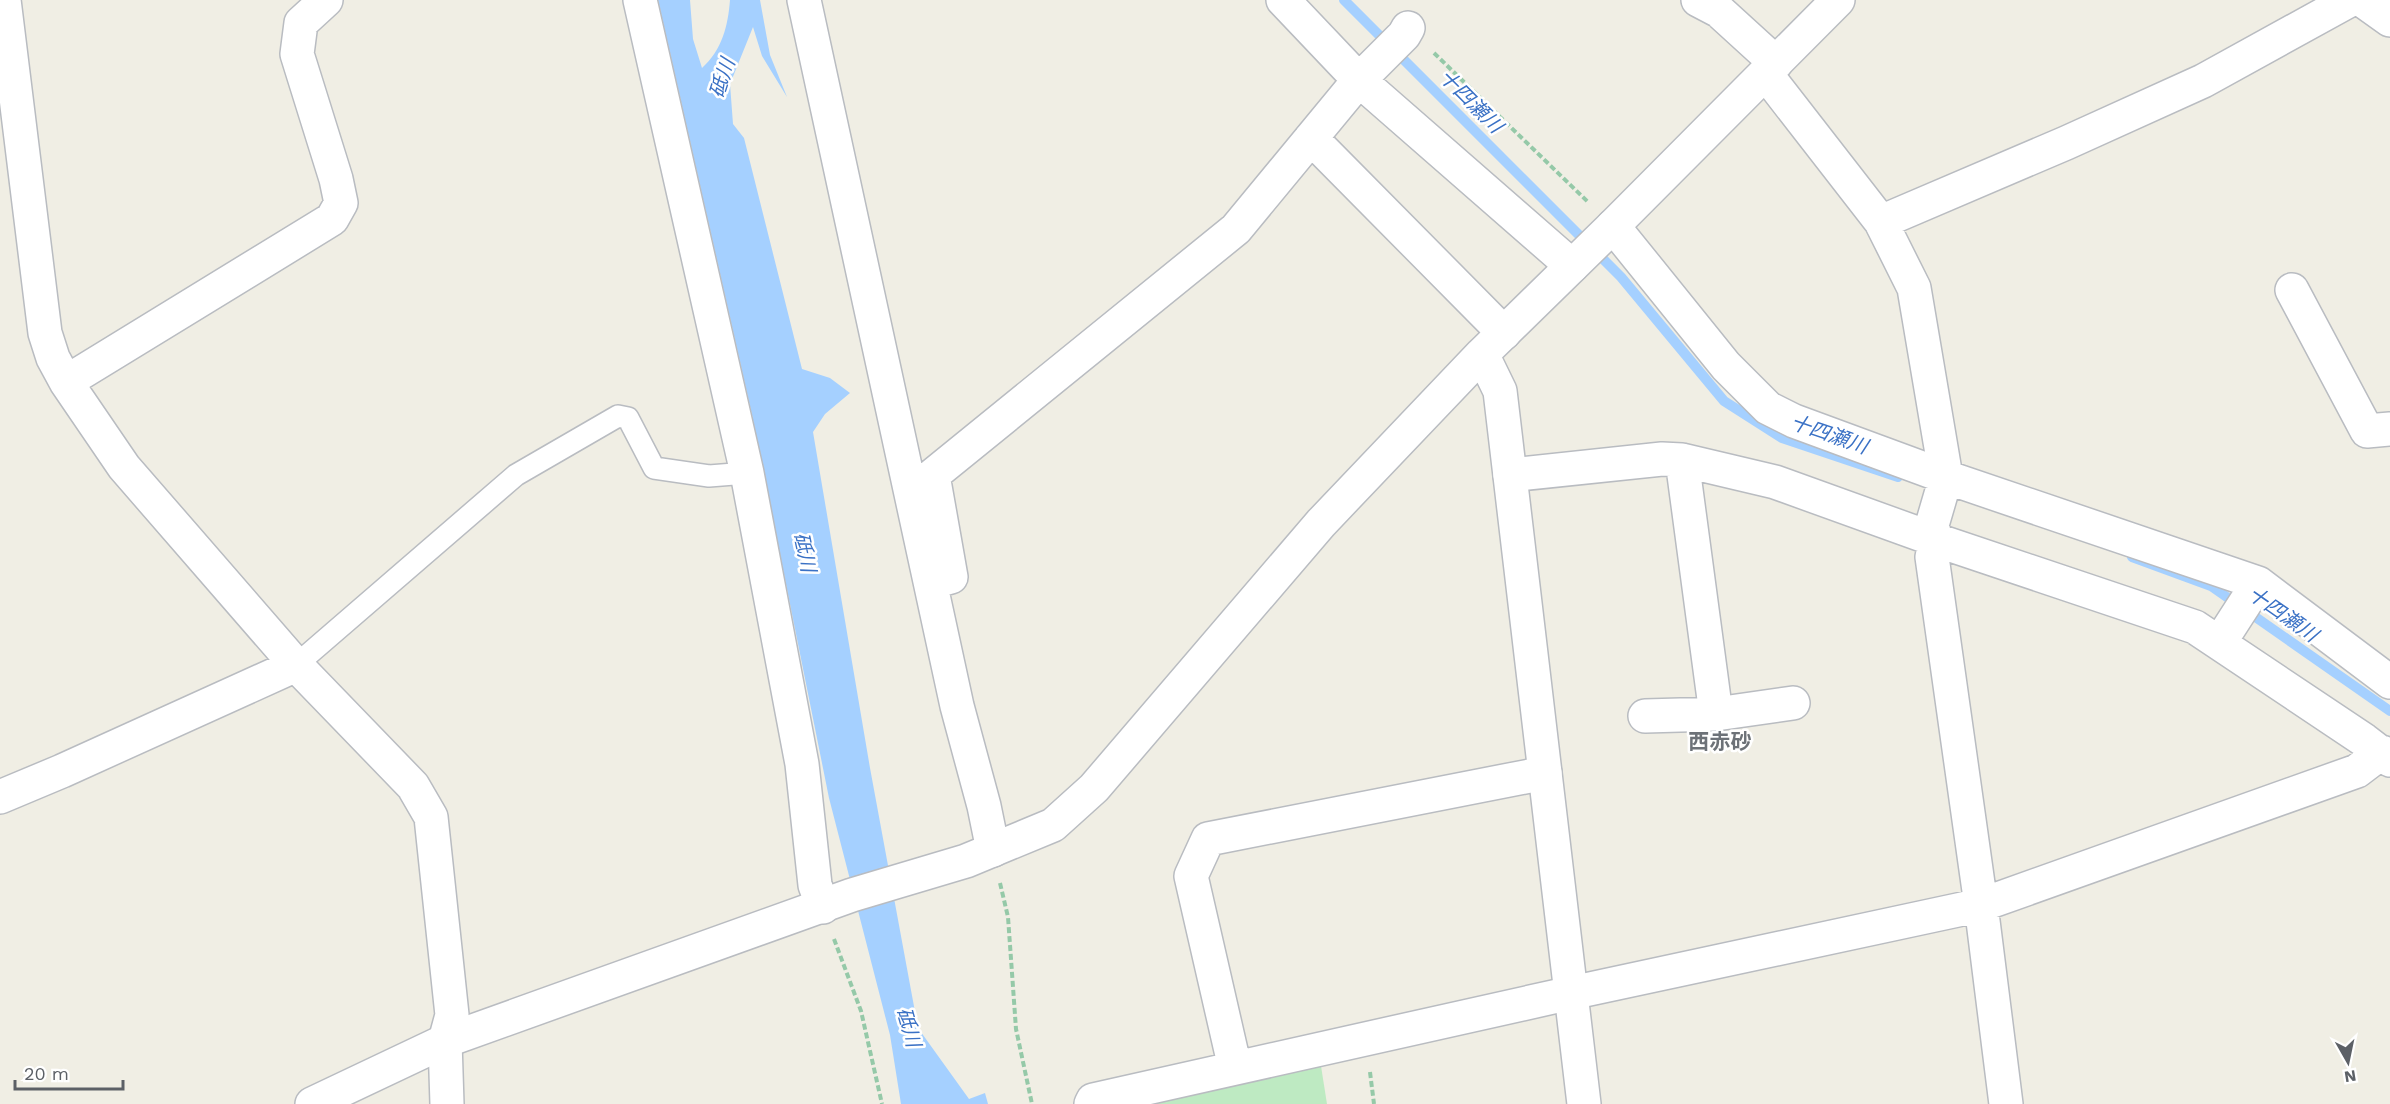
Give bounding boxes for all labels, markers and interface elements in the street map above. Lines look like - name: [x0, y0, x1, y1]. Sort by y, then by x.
- water label: 砥川: [704, 53, 740, 101]
- water label: 十四瀬川: [1434, 64, 1509, 139]
- water label: 十四瀬川: [1787, 410, 1873, 459]
- water label: 砥川: [789, 530, 821, 576]
- water label: 十四瀬川: [2243, 581, 2324, 648]
- district label: 西赤砂: [1689, 729, 1752, 754]
- water label: 砥川: [892, 1004, 927, 1051]
- north arrow: [2318, 1032, 2378, 1092]
- scale bar: [15, 1053, 123, 1091]
- text: 20 m: [24, 1063, 69, 1084]
- text: N: [2343, 1066, 2358, 1087]

